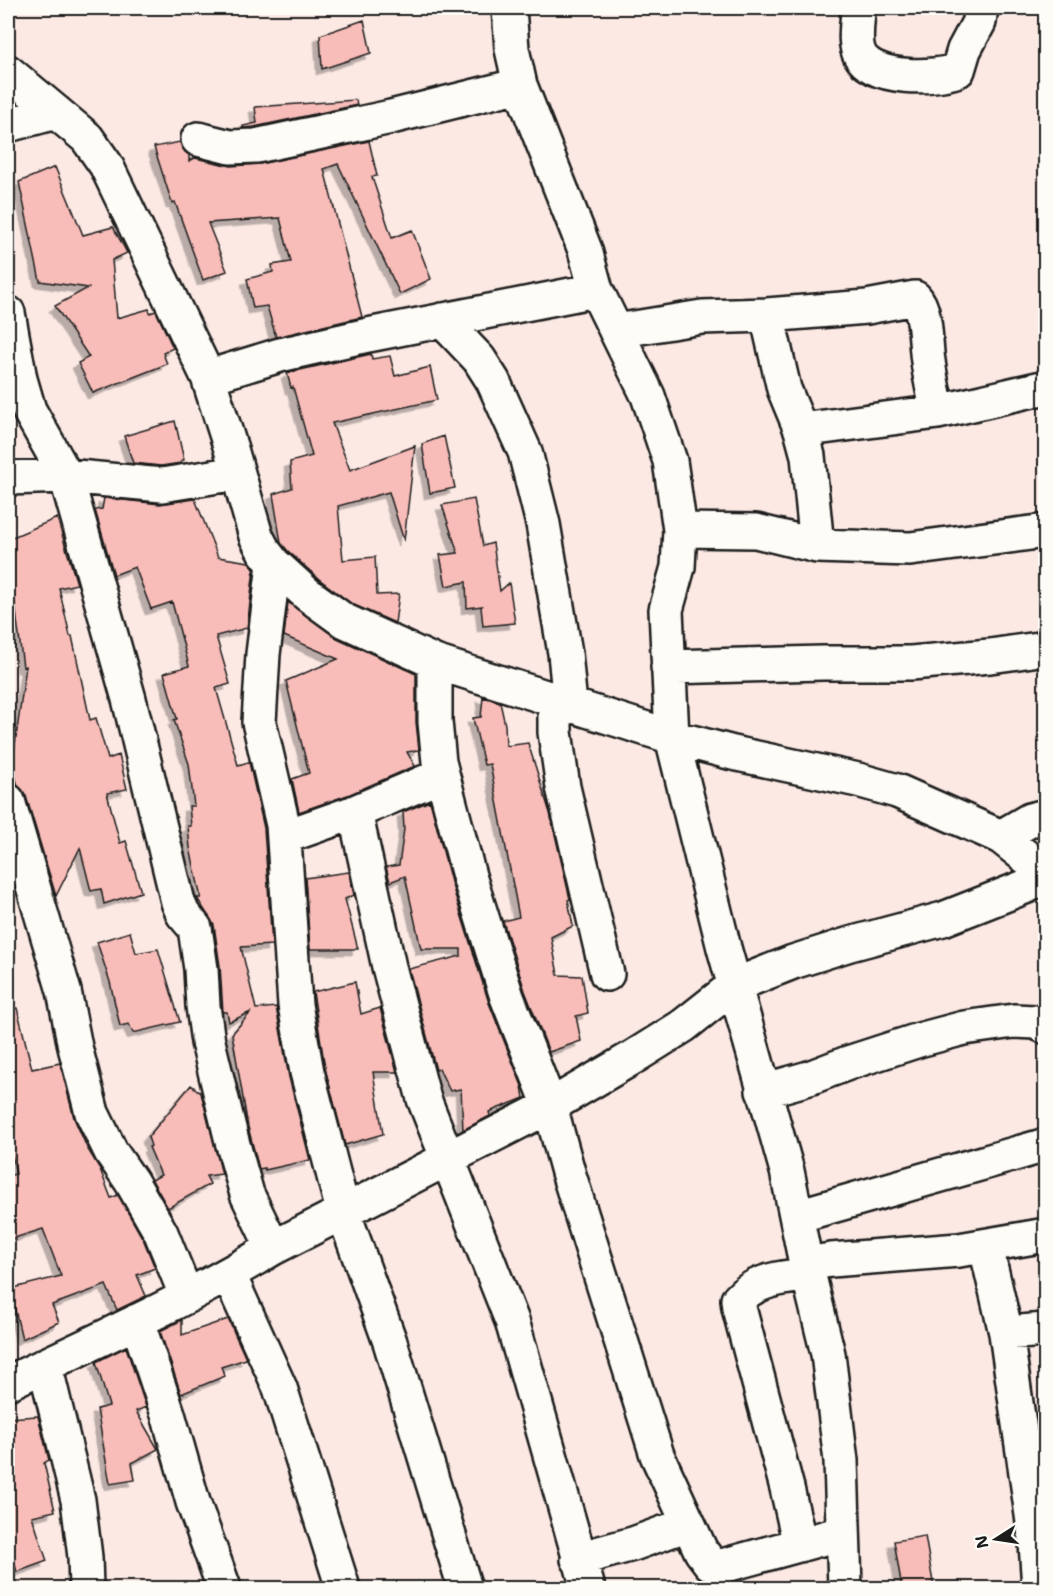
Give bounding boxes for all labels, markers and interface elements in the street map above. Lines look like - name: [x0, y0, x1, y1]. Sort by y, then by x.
- north arrow: [966, 1509, 1026, 1569]
- text: N: [970, 1534, 993, 1550]

